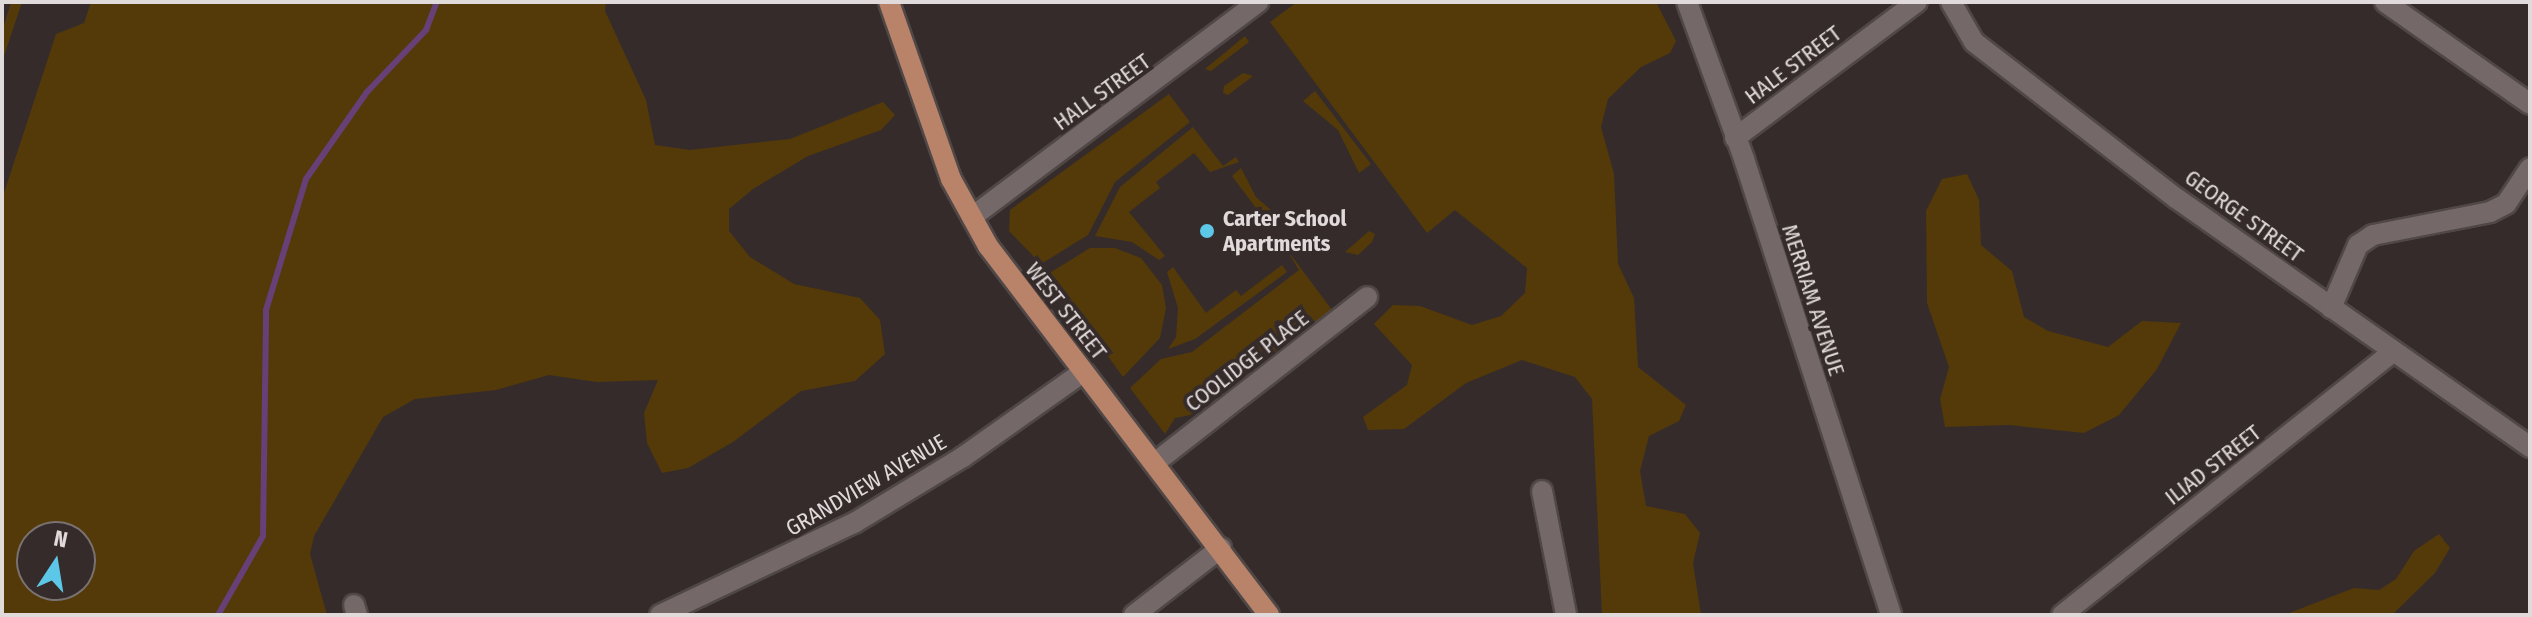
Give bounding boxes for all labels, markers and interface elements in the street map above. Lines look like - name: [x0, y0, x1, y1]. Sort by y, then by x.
- street label: HALE STREET: [1740, 20, 1846, 110]
- street label: HALL STREET: [1049, 48, 1155, 136]
- street label: GEORGE STREET: [2180, 164, 2308, 268]
- place label: Carter School Apartments: [1223, 205, 1346, 256]
- street label: MERRIAM AVENUE: [1776, 221, 1850, 379]
- marker: Carter School Apartments: [1198, 222, 1216, 240]
- street label: WEST STREET: [1020, 257, 1112, 365]
- street label: COOLIDGE PLACE: [1180, 305, 1314, 417]
- street label: ILIAD STREET: [2160, 419, 2266, 511]
- street label: GRANDVIEW AVENUE: [781, 428, 951, 542]
- north arrow: [16, 521, 96, 601]
- text: N: [51, 524, 70, 554]

